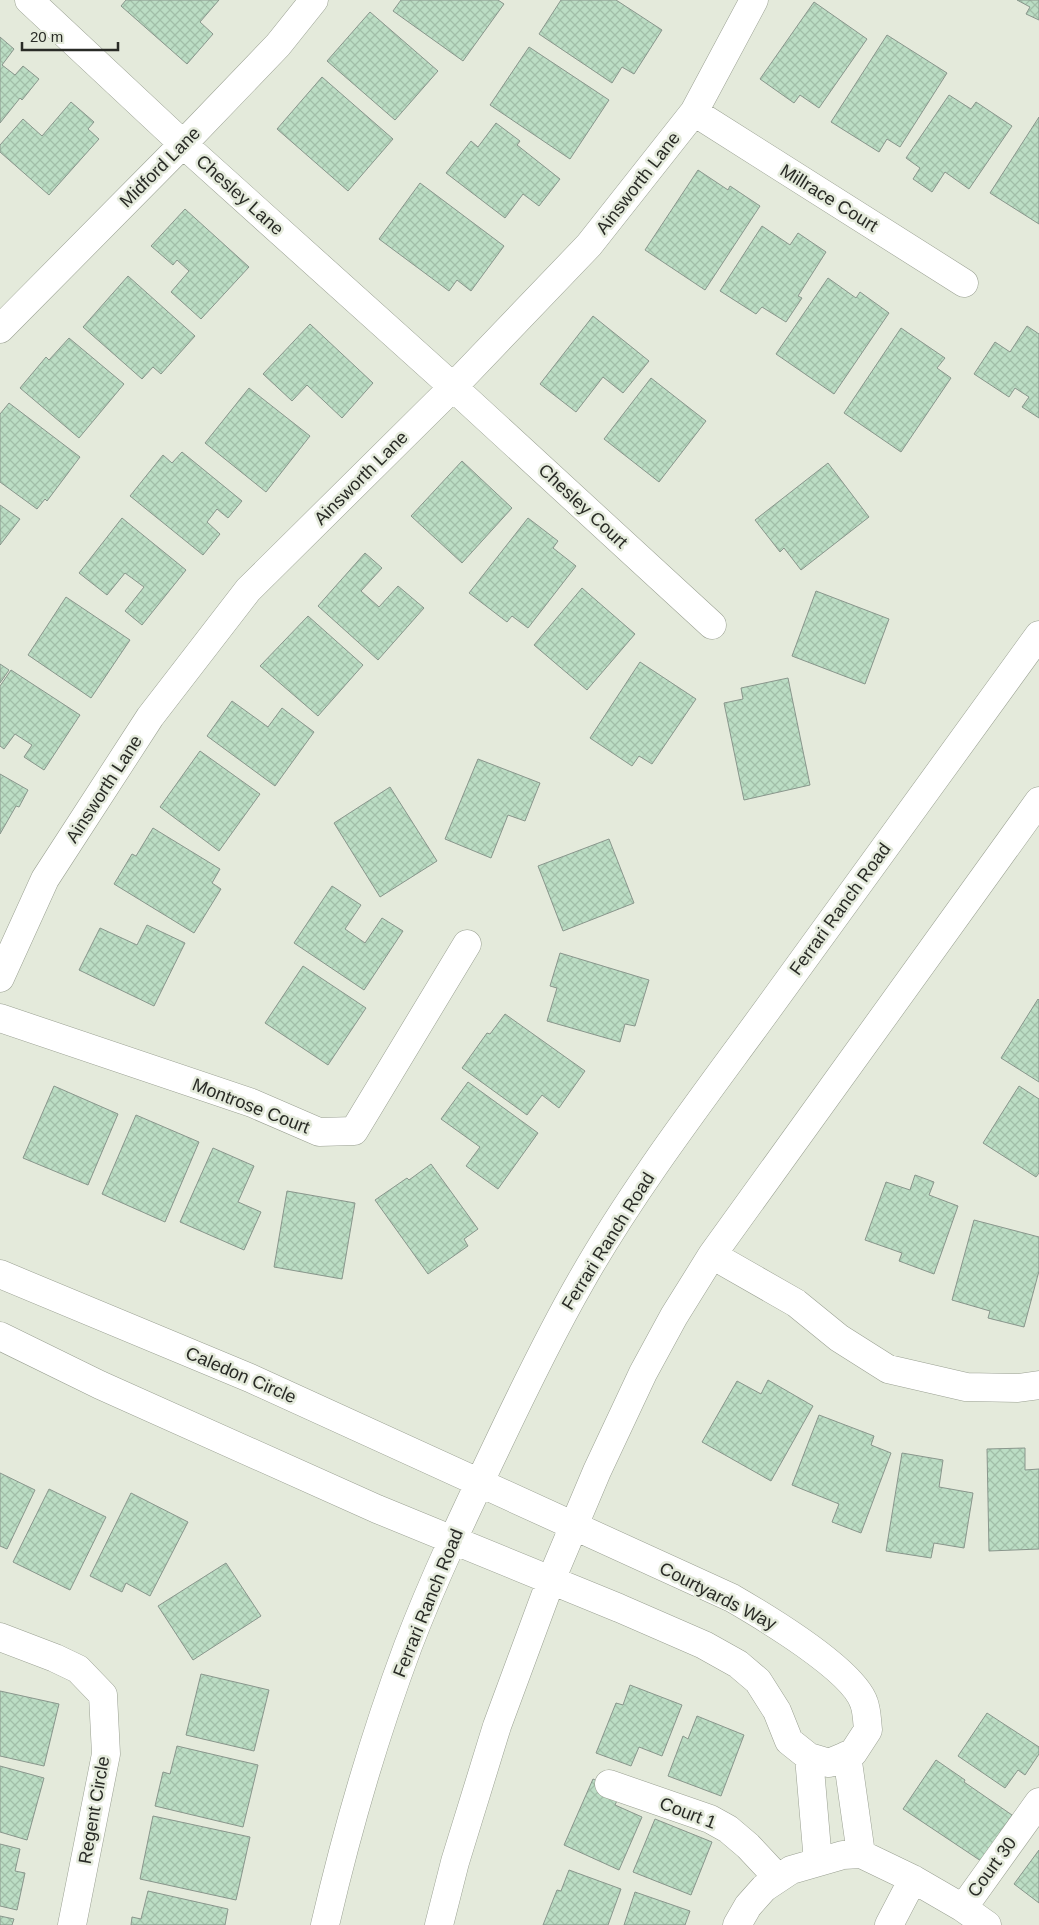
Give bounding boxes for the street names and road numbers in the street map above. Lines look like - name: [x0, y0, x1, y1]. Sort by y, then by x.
- street label: Midford Lane: [116, 123, 204, 211]
- street label: Ainsworth Lane: [592, 128, 684, 238]
- street label: Chesley Lane: [192, 151, 288, 239]
- street label: Millrace Court: [777, 160, 881, 236]
- street label: Ainsworth Lane: [310, 427, 412, 529]
- street label: Chesley Court: [534, 460, 632, 552]
- street label: Ainsworth Lane: [62, 732, 146, 846]
- street label: Ferrari Ranch Road: [785, 839, 895, 979]
- street label: Montrose Court: [190, 1074, 312, 1138]
- street label: Ferrari Ranch Road: [558, 1169, 658, 1313]
- street label: Caledon Circle: [183, 1343, 299, 1407]
- street label: Ferrari Ranch Road: [389, 1526, 467, 1680]
- street label: Courtyards Way: [656, 1558, 780, 1634]
- street label: Regent Circle: [75, 1755, 113, 1865]
- street label: Court 1: [657, 1793, 719, 1833]
- street label: Court 30: [964, 1833, 1020, 1901]

